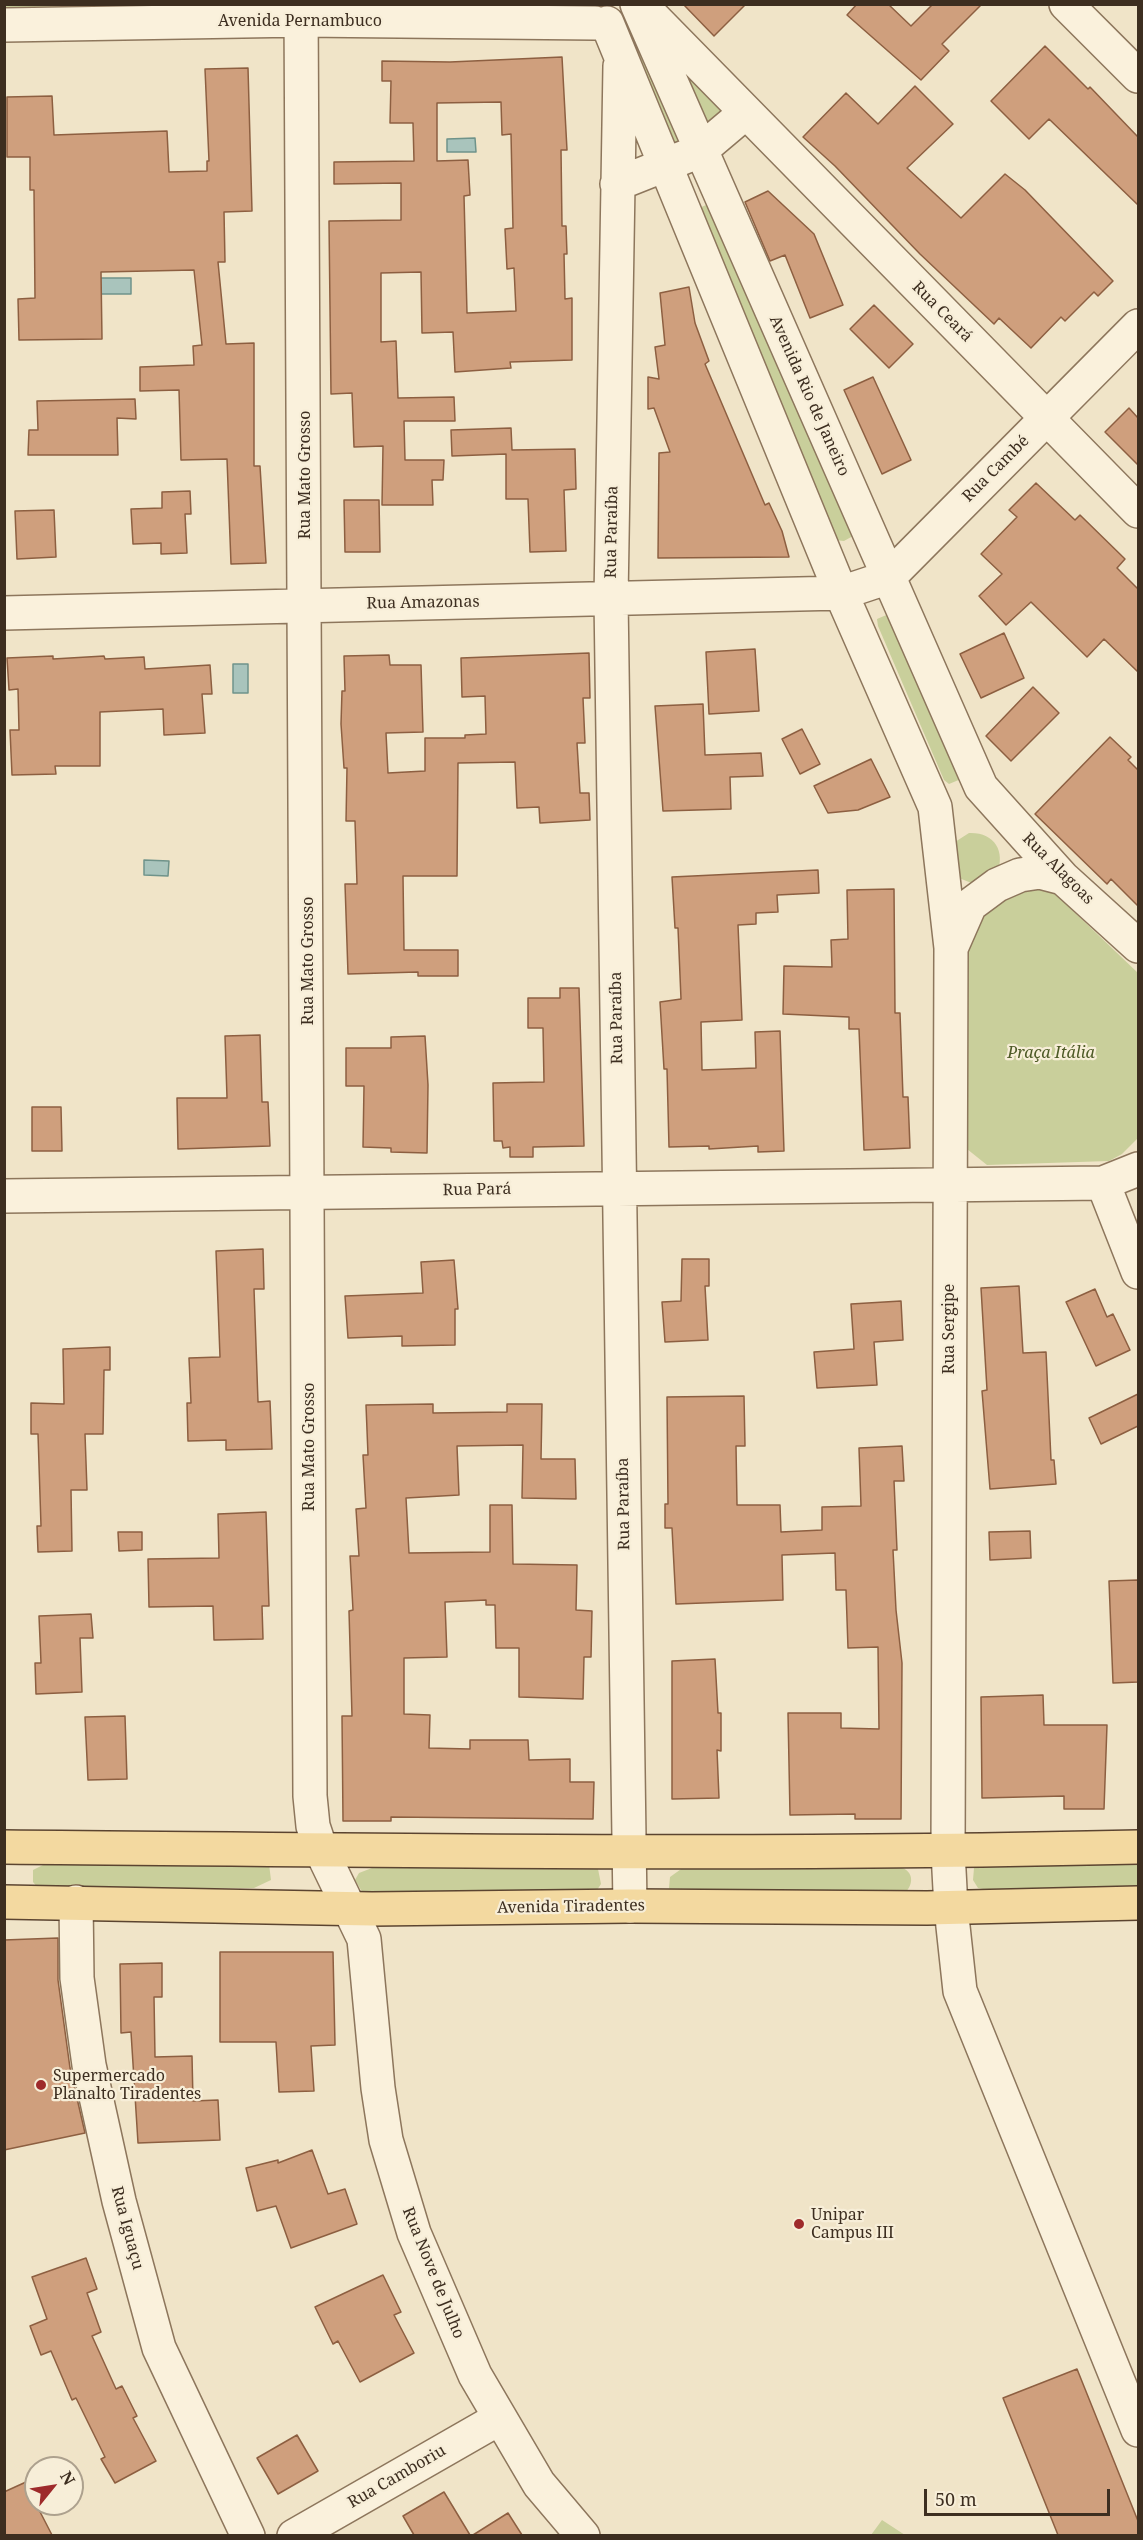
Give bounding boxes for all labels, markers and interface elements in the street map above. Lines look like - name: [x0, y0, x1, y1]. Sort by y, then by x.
- street label: Avenida Pernambuco: [218, 11, 382, 31]
- street label: Rua Ceará: [908, 278, 976, 346]
- street label: Avenida Rio de Janeiro: [765, 313, 853, 479]
- street label: Rua Mato Grosso: [295, 411, 315, 539]
- street label: Rua Cambé: [959, 432, 1033, 506]
- street label: Rua Paraíba: [602, 486, 622, 578]
- street label: Rua Amazonas: [366, 592, 480, 614]
- street label: Rua Alagoas: [1018, 829, 1098, 909]
- street label: Rua Mato Grosso: [298, 897, 318, 1025]
- street label: Rua Paraíba: [607, 972, 627, 1064]
- park label: Praça Itália: [1007, 1043, 1095, 1063]
- street label: Rua Pará: [442, 1180, 512, 1200]
- street label: Rua Sergipe: [939, 1284, 959, 1374]
- street label: Rua Mato Grosso: [299, 1383, 319, 1511]
- street label: Rua Paraíba: [614, 1458, 634, 1550]
- street label: Avenida Tiradentes: [497, 1896, 645, 1918]
- place label: Supermercado Planalto Tiradentes: [53, 2066, 201, 2104]
- marker: Supermercado Planalto Tiradentes: [34, 2078, 48, 2092]
- street label: Rua Iguaçu: [107, 2184, 147, 2272]
- street label: Rua Nove de Julho: [398, 2204, 468, 2342]
- place label: Unipar Campus III: [811, 2205, 894, 2243]
- marker: Unipar Campus III: [792, 2217, 806, 2231]
- street label: Rua Camboriu: [345, 2441, 449, 2513]
- north arrow: [24, 2456, 84, 2516]
- text: N: [55, 2467, 81, 2489]
- scale bar: [927, 2477, 1113, 2515]
- text: 50 m: [935, 2487, 977, 2511]

